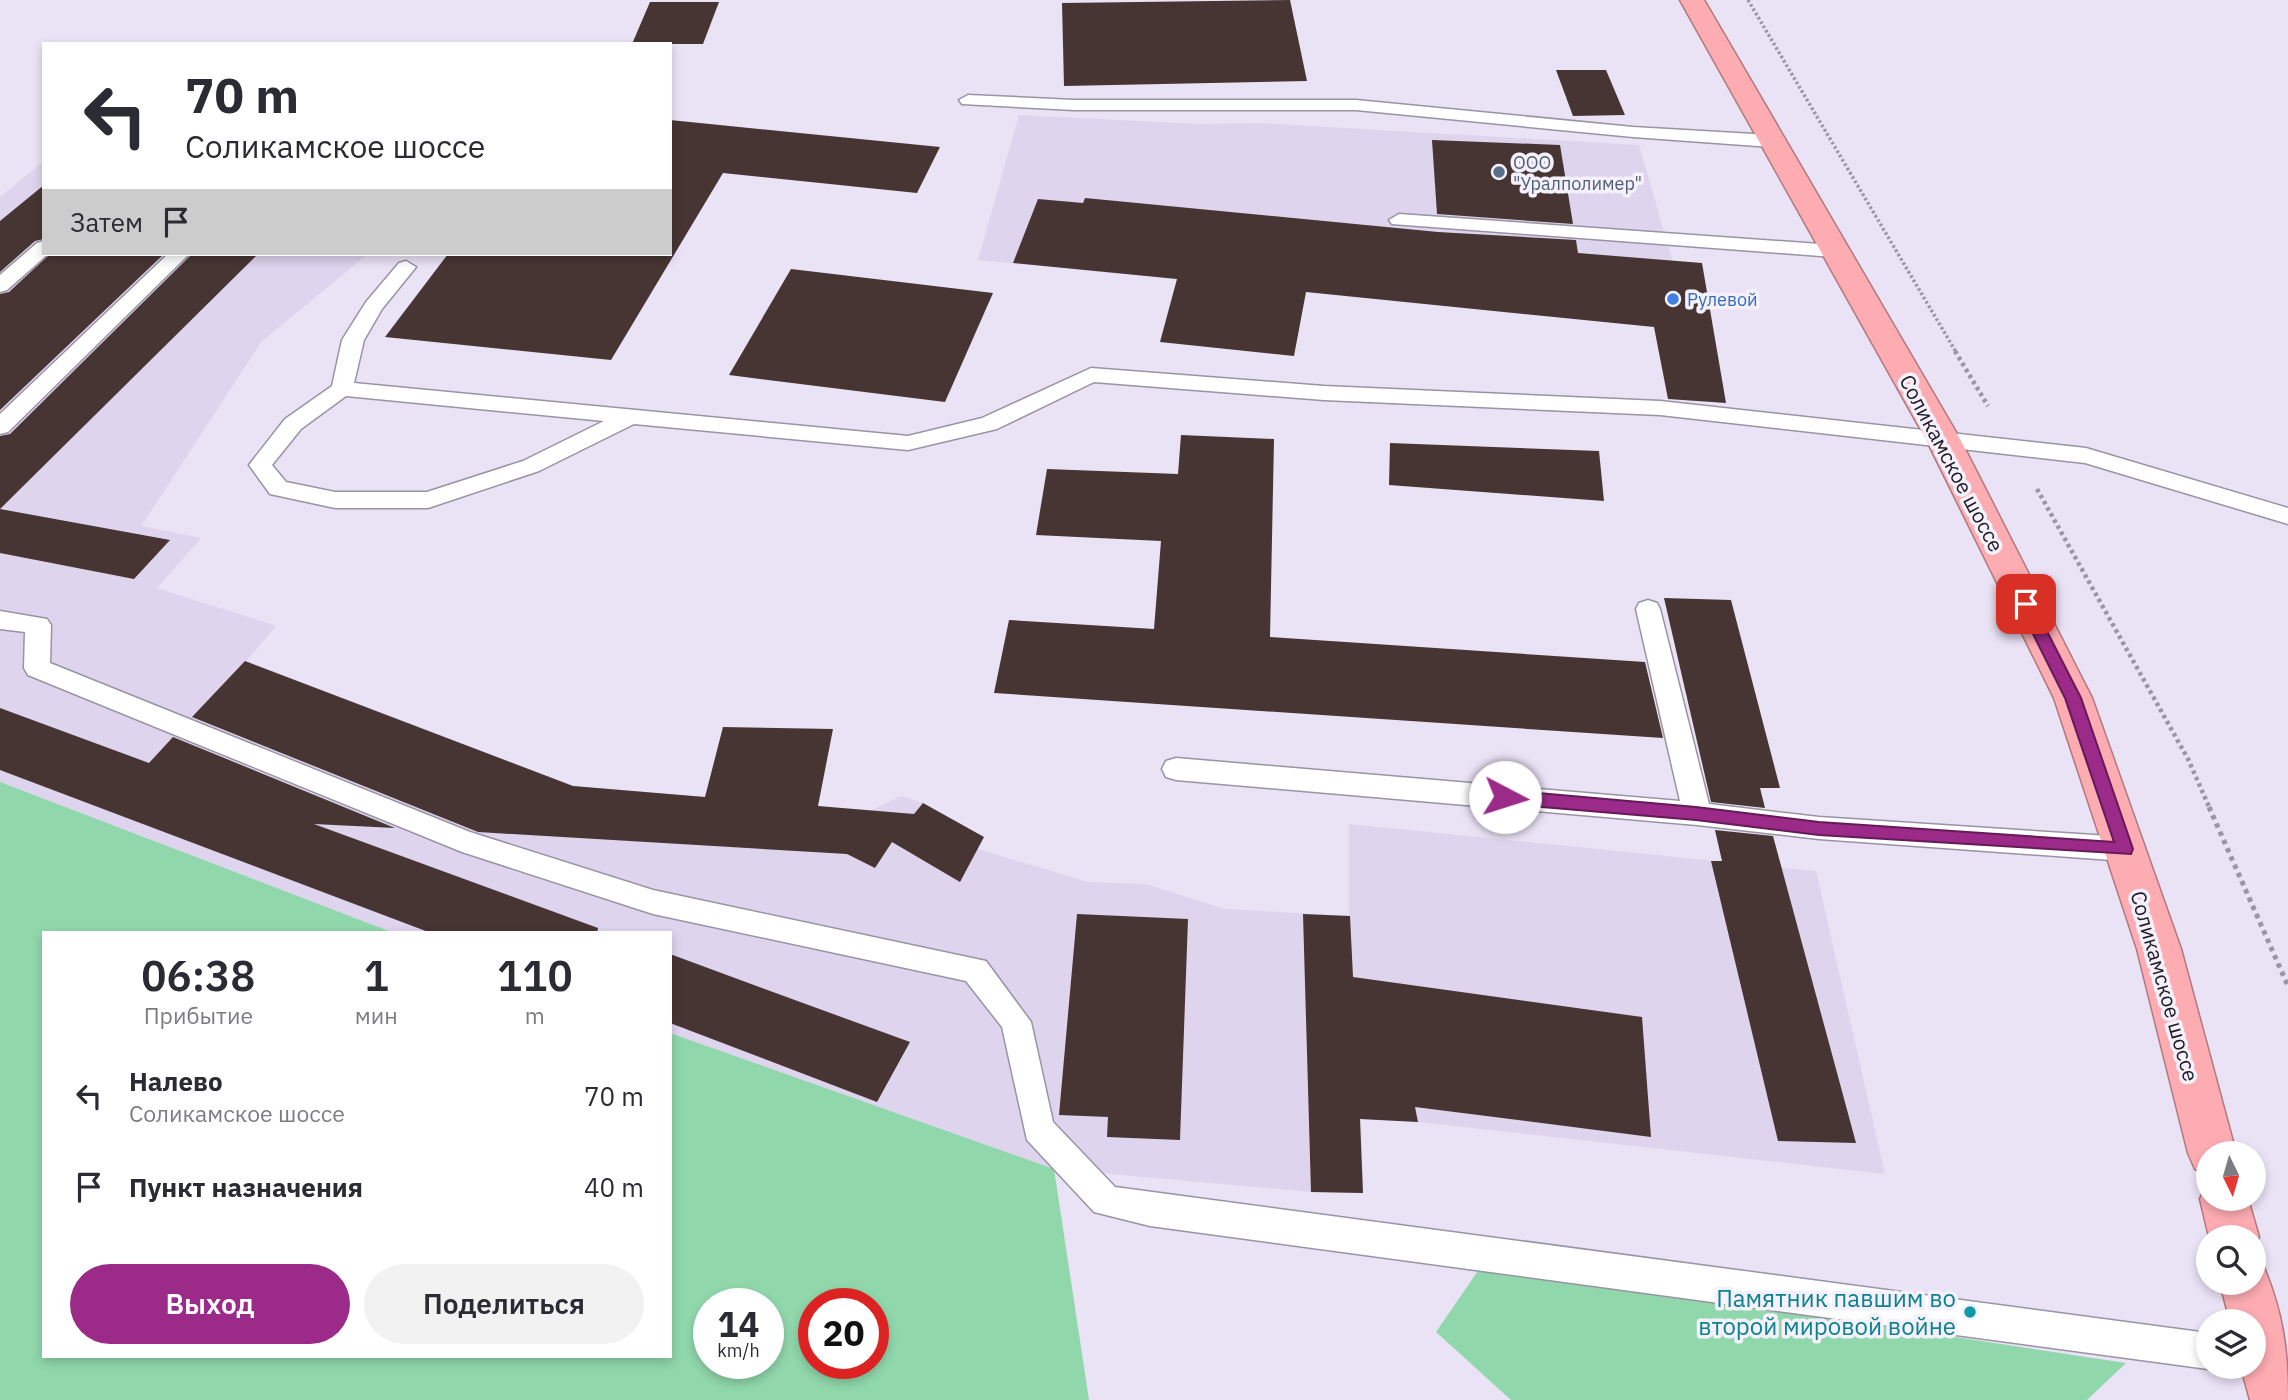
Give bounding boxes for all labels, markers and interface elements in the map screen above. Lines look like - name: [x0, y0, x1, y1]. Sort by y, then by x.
- text: 70 m: [185, 63, 299, 126]
- icon: left: [70, 70, 161, 161]
- text: Соликамское шоссе: [185, 125, 485, 167]
- place label: OOO "Уралполимер": [1513, 151, 1642, 195]
- marker: OOO "Уралполимер": [1491, 164, 1507, 180]
- icon: arrive: [157, 203, 195, 241]
- text: Затем: [70, 205, 143, 239]
- place label: Рулевой: [1687, 288, 1758, 311]
- marker: Рулевой: [1665, 291, 1681, 307]
- street label: Соликамское шоссе: [1893, 369, 2011, 557]
- pin: [1996, 574, 2056, 634]
- icon: arrive: [2007, 585, 2045, 623]
- position arrow: [1468, 760, 1542, 834]
- street label: Соликамское шоссе: [2124, 887, 2206, 1085]
- text: 06:38: [141, 948, 255, 1003]
- text: 1: [364, 948, 389, 1003]
- text: 110: [497, 948, 573, 1003]
- text: Прибытие: [144, 1000, 253, 1030]
- text: мин: [355, 1000, 398, 1030]
- text: m: [525, 1000, 545, 1030]
- text: Налево: [129, 1064, 223, 1098]
- icon: left: [70, 1077, 108, 1115]
- text: 70 m: [584, 1079, 644, 1113]
- text: Соликамское шоссе: [129, 1098, 345, 1128]
- north arrow: [2196, 1141, 2266, 1211]
- map controls: [2196, 1141, 2266, 1379]
- icon: arrive: [70, 1168, 108, 1206]
- text: Пункт назначения: [129, 1170, 363, 1204]
- text: 40 m: [584, 1170, 644, 1204]
- button: search: [2196, 1225, 2266, 1295]
- button: Выход: [70, 1264, 350, 1344]
- button: Поделиться: [364, 1264, 644, 1344]
- place label: Памятник павшим во второй мировой войне: [1698, 1282, 1956, 1342]
- speed limit sign: 20: [798, 1288, 889, 1379]
- text: 14: [717, 1301, 760, 1347]
- marker: Памятник павшим во второй мировой войне: [1962, 1304, 1978, 1320]
- button: layers: [2196, 1309, 2266, 1379]
- text: km/h: [717, 1339, 760, 1362]

